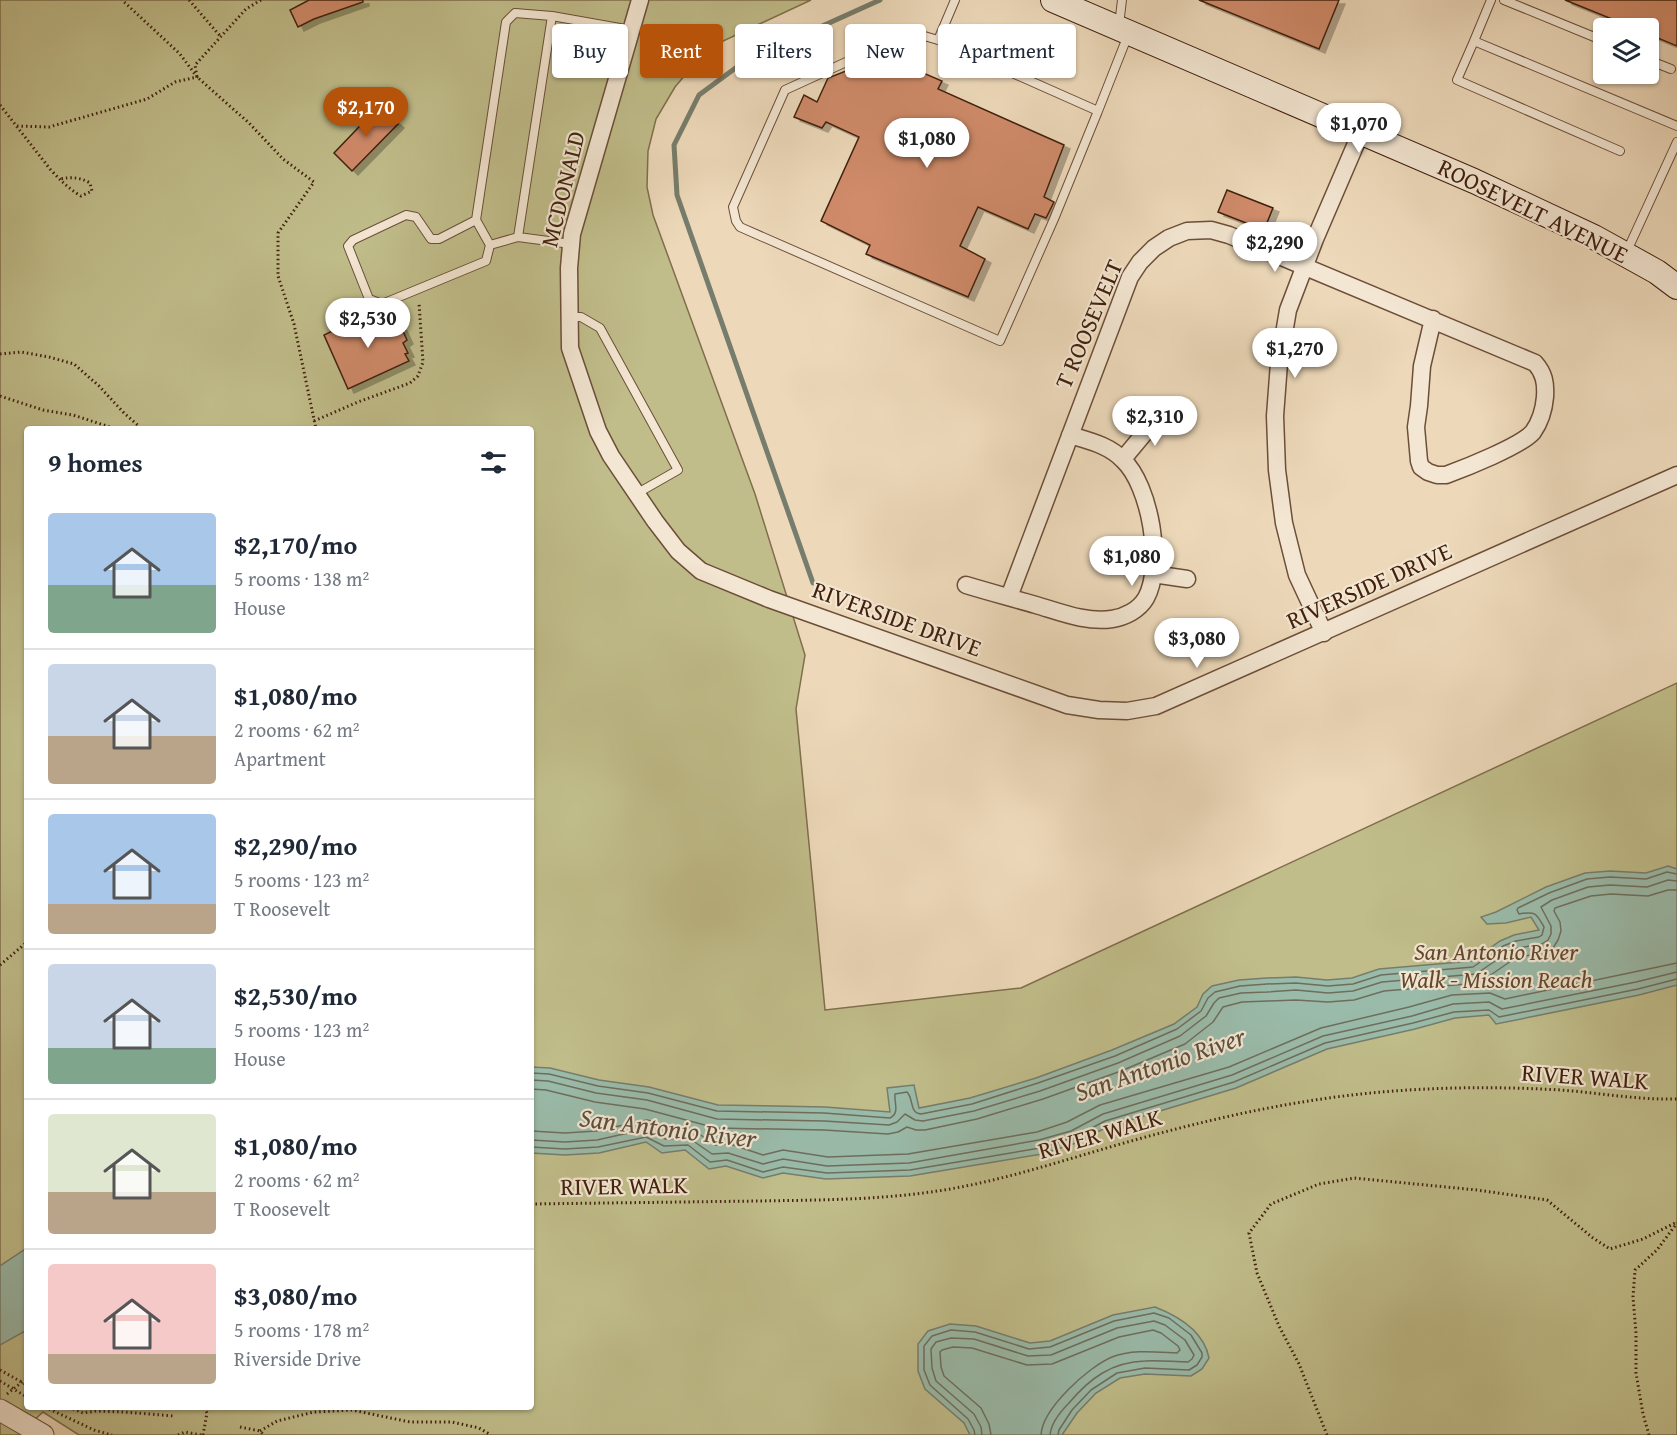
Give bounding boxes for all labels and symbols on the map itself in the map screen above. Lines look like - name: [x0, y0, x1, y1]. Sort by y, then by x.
- pin: $2,170: [317, 87, 415, 138]
- pin: $1,070: [1310, 103, 1408, 154]
- pin: $1,080: [878, 118, 976, 169]
- street label: MCDONALD: [531, 127, 594, 251]
- street label: ROOSEVELT AVENUE: [1432, 149, 1634, 272]
- pin: $2,290: [1226, 222, 1324, 273]
- street label: T ROOSEVELT: [1046, 254, 1131, 394]
- pin: $2,530: [319, 298, 417, 349]
- pin: $1,270: [1246, 328, 1344, 379]
- pin: $2,310: [1106, 396, 1204, 447]
- street label: RIVERSIDE DRIVE: [1281, 533, 1457, 638]
- pin: $1,080: [1083, 536, 1181, 587]
- street label: RIVERSIDE DRIVE: [808, 572, 987, 665]
- pin: $3,080: [1148, 618, 1246, 669]
- park label: San Antonio River Walk - Mission Reach: [1400, 934, 1592, 997]
- water label: San Antonio River: [1069, 1016, 1252, 1111]
- street label: RIVER WALK: [1520, 1055, 1650, 1098]
- water label: San Antonio River: [577, 1097, 760, 1158]
- street label: RIVER WALK: [1034, 1099, 1167, 1168]
- street label: RIVER WALK: [560, 1167, 689, 1204]

